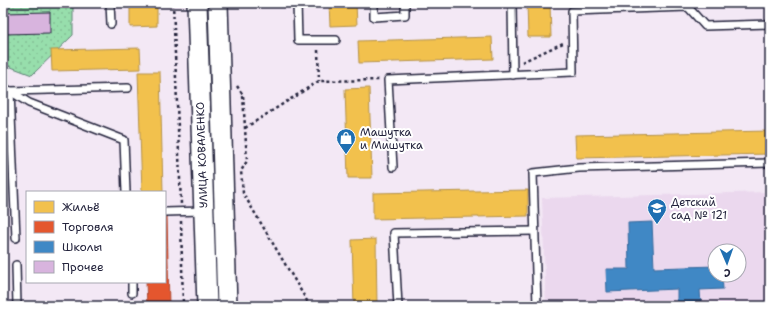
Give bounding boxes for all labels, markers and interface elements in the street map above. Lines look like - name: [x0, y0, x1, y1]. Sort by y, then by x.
- street label: УЛИЦА КОВАЛЕНКО: [193, 102, 211, 208]
- place label: Машутка и Мишутка: [360, 125, 423, 153]
- shop icon: Машутка и Мишутка: [335, 127, 357, 155]
- legend: [26, 191, 166, 283]
- place label: Детский сад № 121: [671, 195, 727, 223]
- school or university icon: Детский сад № 121: [646, 197, 668, 225]
- text: Жильё: [62, 199, 100, 215]
- text: Торговля: [62, 219, 114, 235]
- text: Школы: [62, 239, 102, 255]
- north arrow: [707, 243, 747, 283]
- text: Прочее: [62, 259, 104, 275]
- text: С: [723, 265, 731, 280]

